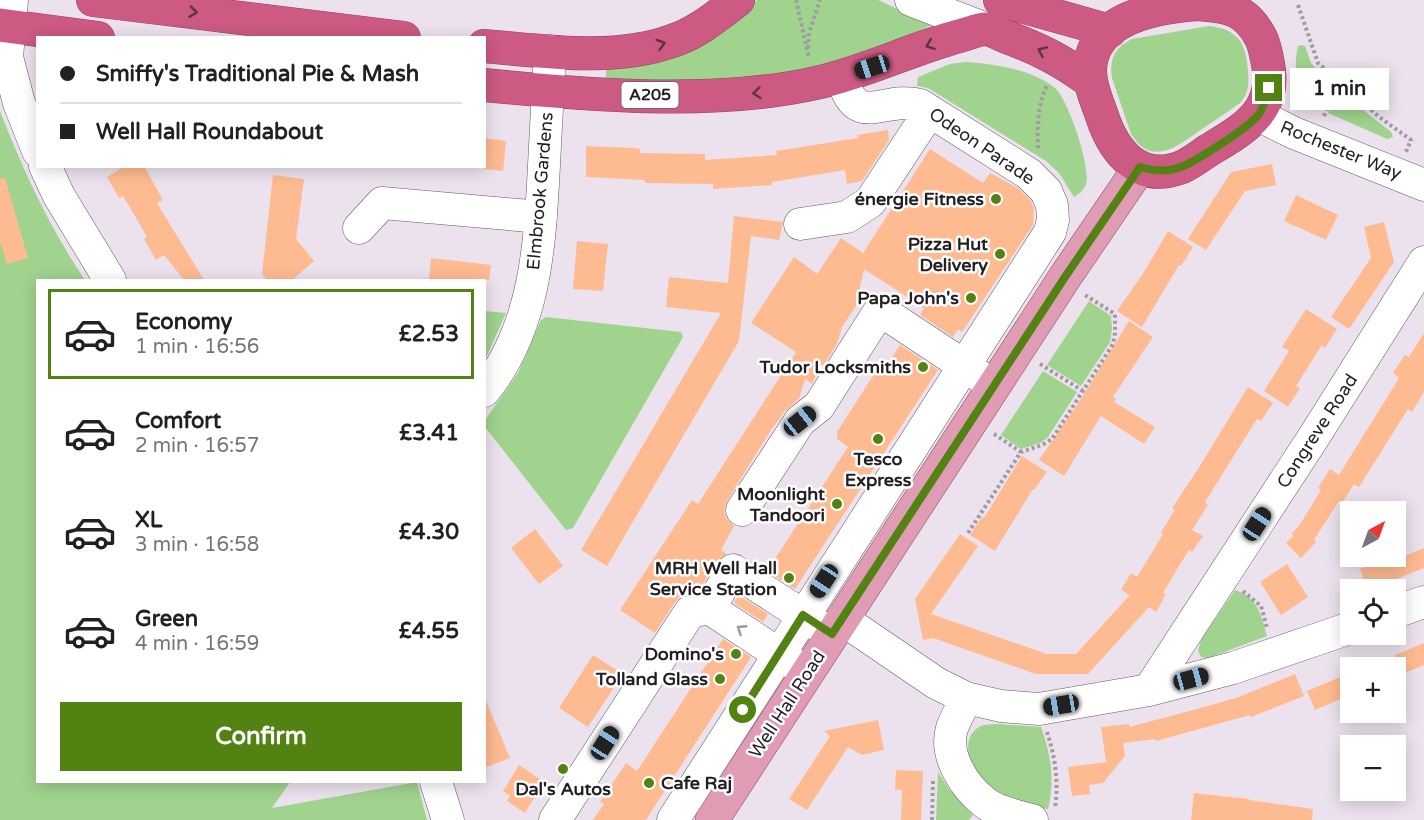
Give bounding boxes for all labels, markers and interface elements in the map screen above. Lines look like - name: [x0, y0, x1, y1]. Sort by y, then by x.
- one-way arrow: [189, 6, 198, 18]
- one-way arrow: [925, 38, 936, 50]
- one-way arrow: [655, 39, 665, 51]
- one-way arrow: [1037, 46, 1048, 58]
- car: [852, 53, 892, 81]
- text: Smiffy's Traditional Pie & Mash: [96, 61, 419, 87]
- callout: 1 min: [1290, 67, 1389, 109]
- route end: [1255, 74, 1282, 101]
- text: 1 min: [1313, 77, 1366, 101]
- road number: A205: [622, 82, 678, 108]
- one-way arrow: [752, 86, 761, 99]
- street label: Odeon Parade: [925, 103, 1039, 189]
- street label: Elmbrook Gardens: [522, 111, 558, 271]
- street label: Rochester Way: [1277, 116, 1405, 184]
- text: Well Hall Roundabout: [96, 119, 323, 145]
- place label: énergie Fitness: [855, 188, 984, 210]
- marker: énergie Fitness: [989, 192, 1003, 206]
- place label: Pizza Hut Delivery: [908, 233, 988, 276]
- marker: Pizza Hut Delivery: [993, 247, 1007, 261]
- place label: Papa John's: [857, 287, 959, 309]
- marker: Papa John's: [964, 291, 978, 305]
- icon: car: [63, 307, 117, 361]
- text: Economy: [135, 309, 232, 335]
- text: £2.53: [399, 321, 459, 347]
- text: 1 min · 16:56: [135, 335, 259, 359]
- place label: Tudor Locksmiths: [759, 356, 911, 378]
- marker: Tudor Locksmiths: [916, 360, 930, 374]
- street label: Congreve Road: [1272, 370, 1362, 492]
- car: [780, 403, 820, 439]
- icon: car: [63, 406, 117, 460]
- text: Comfort: [135, 408, 221, 434]
- text: £3.41: [399, 420, 459, 446]
- marker: Tesco Express: [871, 432, 885, 446]
- text: 2 min · 16:57: [135, 434, 259, 458]
- place label: Tesco Express: [845, 448, 912, 491]
- place label: Moonlight Tandoori: [737, 483, 825, 526]
- marker: Moonlight Tandoori: [830, 497, 844, 511]
- north arrow: [1340, 501, 1406, 567]
- map controls: [1340, 501, 1406, 801]
- car: [1240, 504, 1274, 544]
- icon: car: [63, 505, 117, 559]
- text: XL: [135, 507, 162, 533]
- text: £4.30: [399, 519, 459, 545]
- text: 3 min · 16:58: [135, 533, 259, 557]
- place label: MRH Well Hall Service Station: [650, 557, 777, 600]
- car: [807, 561, 841, 601]
- marker: MRH Well Hall Service Station: [782, 571, 796, 585]
- button: locate: [1340, 579, 1406, 645]
- icon: car: [63, 604, 117, 658]
- text: Green: [135, 606, 198, 632]
- text: £4.55: [399, 618, 459, 644]
- one-way arrow: [737, 625, 747, 637]
- text: 4 min · 16:59: [135, 632, 259, 656]
- place label: Domino's: [645, 643, 724, 665]
- street label: Well Hall Road: [744, 646, 830, 762]
- marker: Domino's: [729, 647, 743, 661]
- button: +: [1340, 657, 1406, 723]
- car: [1171, 666, 1211, 692]
- place label: Tolland Glass: [595, 668, 708, 690]
- marker: Tolland Glass: [713, 672, 727, 686]
- car: [1042, 693, 1080, 717]
- route start: [729, 696, 756, 723]
- button: Confirm: [60, 702, 462, 771]
- car: [588, 723, 622, 763]
- button: −: [1340, 735, 1406, 801]
- marker: Dal's Autos: [556, 762, 570, 776]
- place label: Cafe Raj: [661, 772, 732, 794]
- marker: Cafe Raj: [642, 776, 656, 790]
- place label: Dal's Autos: [515, 778, 611, 800]

